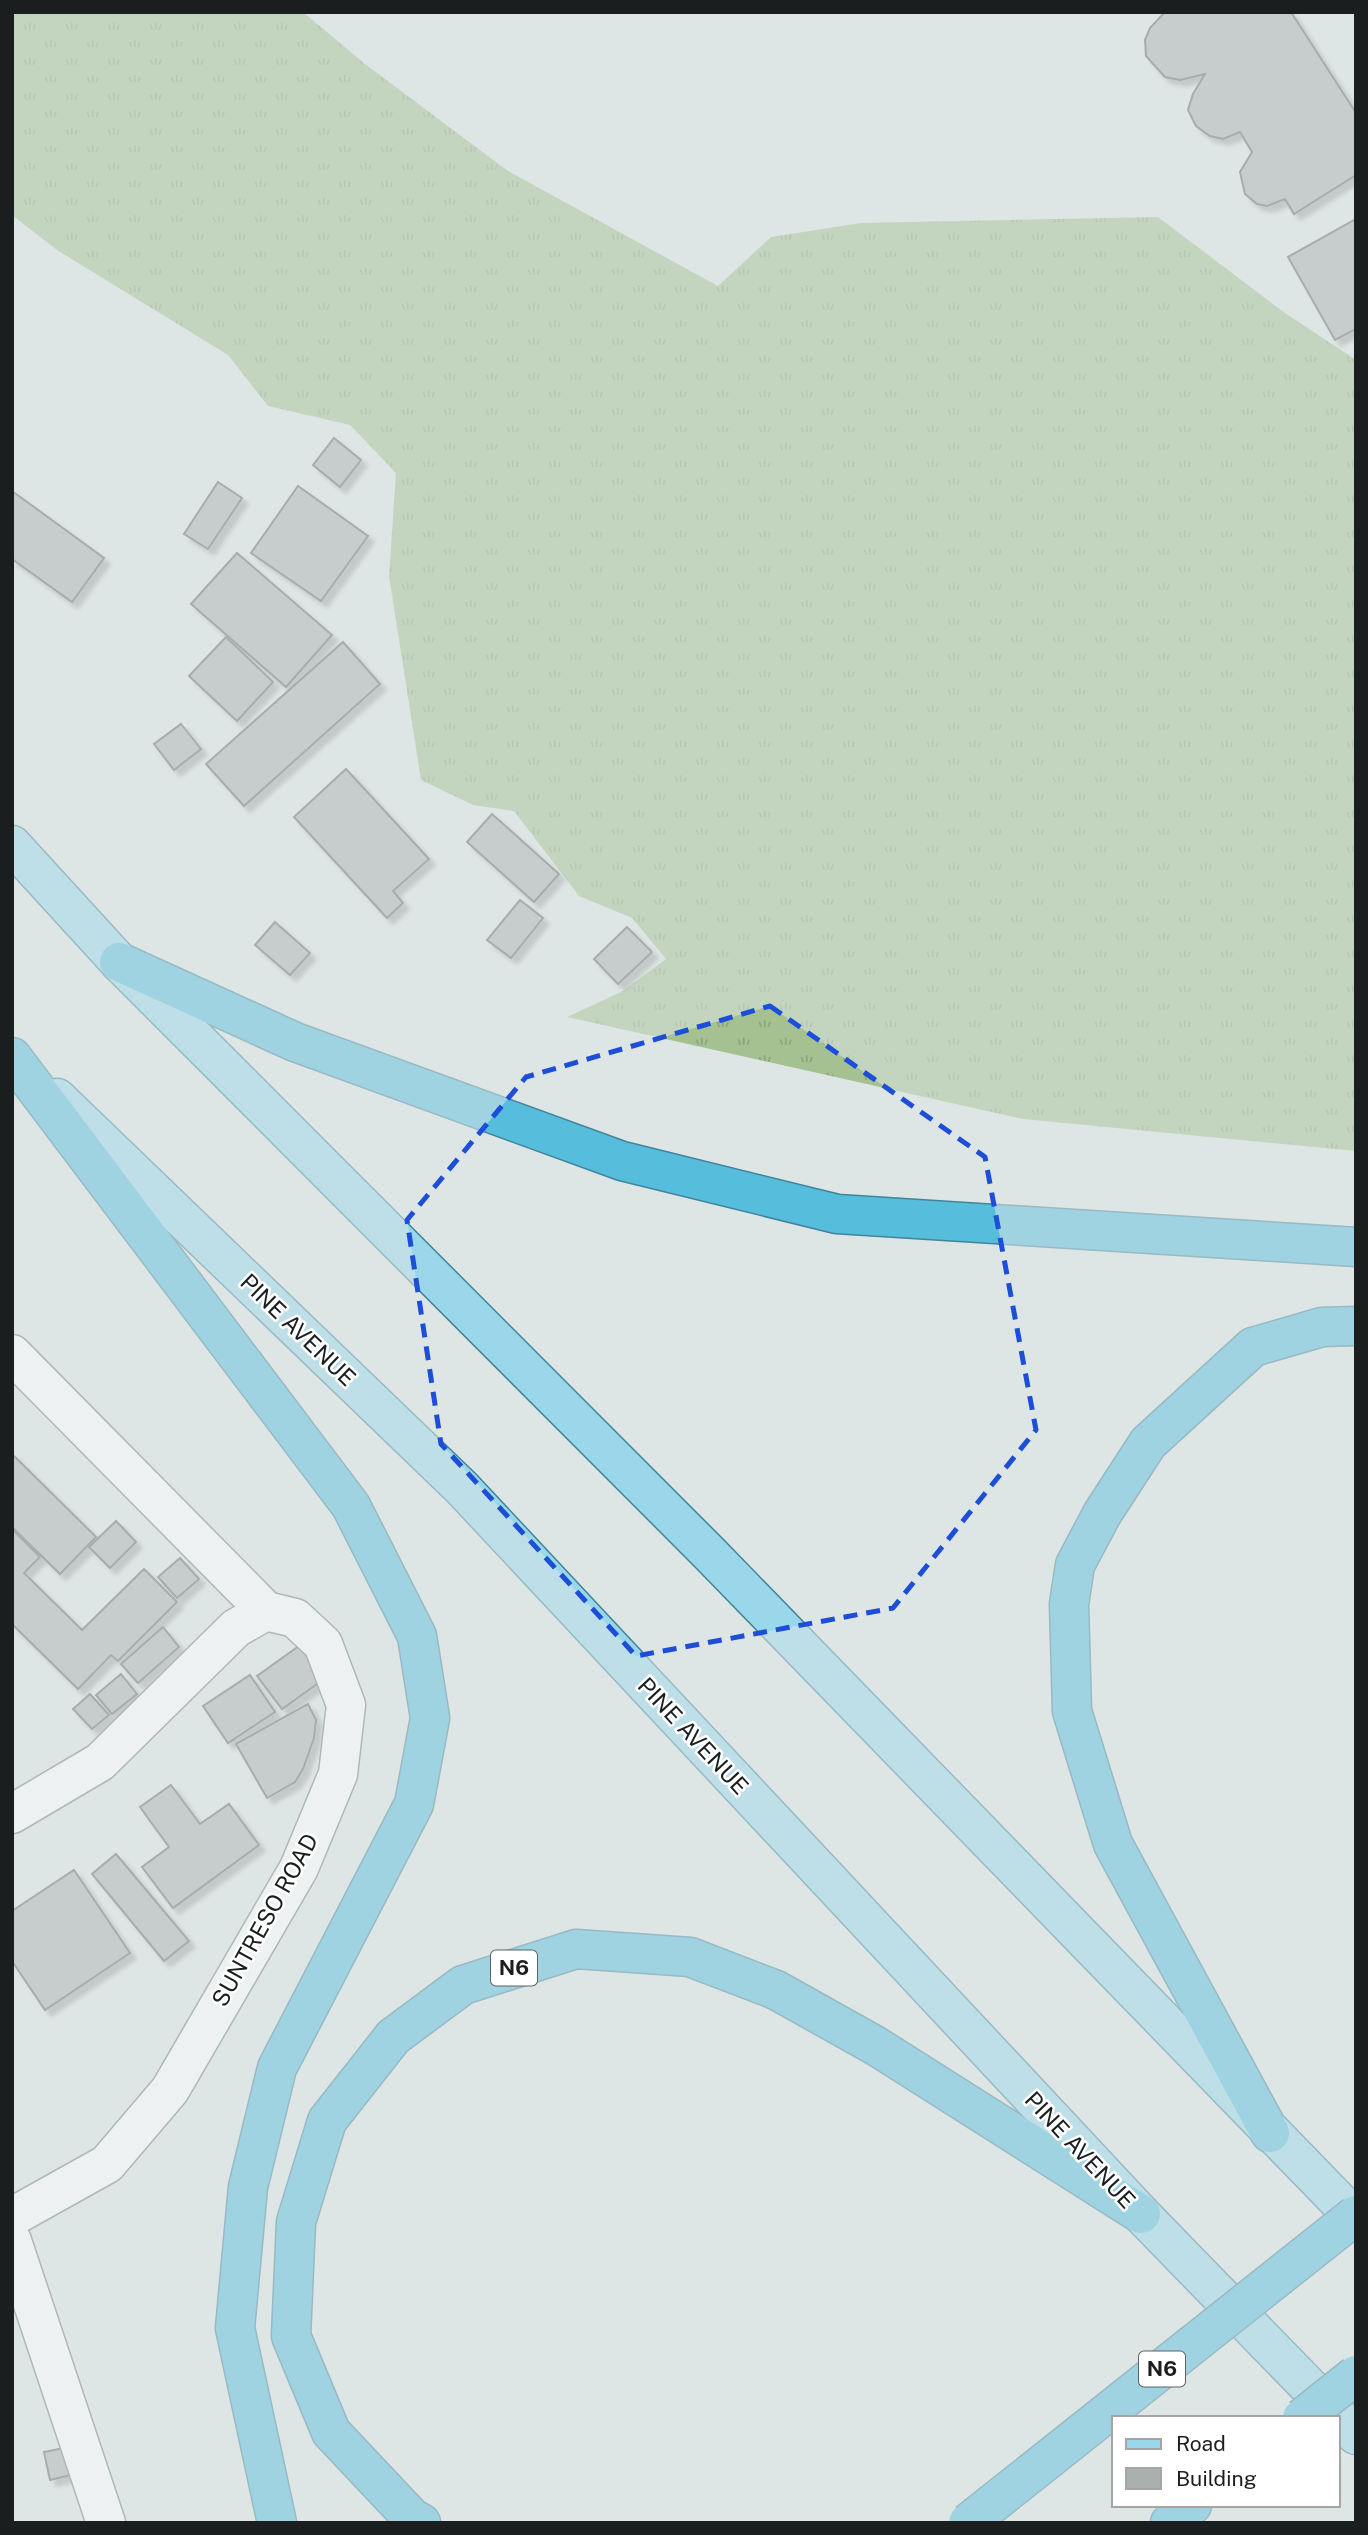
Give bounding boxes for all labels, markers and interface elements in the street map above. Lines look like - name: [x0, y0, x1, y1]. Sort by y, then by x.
- street label: PINE AVENUE: [235, 1268, 362, 1391]
- street label: PINE AVENUE: [632, 1672, 754, 1800]
- street label: SUNTRESO ROAD: [206, 1829, 323, 2011]
- road number: N6: [491, 1951, 537, 1986]
- street label: PINE AVENUE: [1019, 2086, 1141, 2214]
- road number: N6: [1139, 2352, 1185, 2386]
- legend: [1112, 2416, 1340, 2507]
- text: Road: [1176, 2431, 1226, 2456]
- text: Building: [1176, 2466, 1257, 2491]

